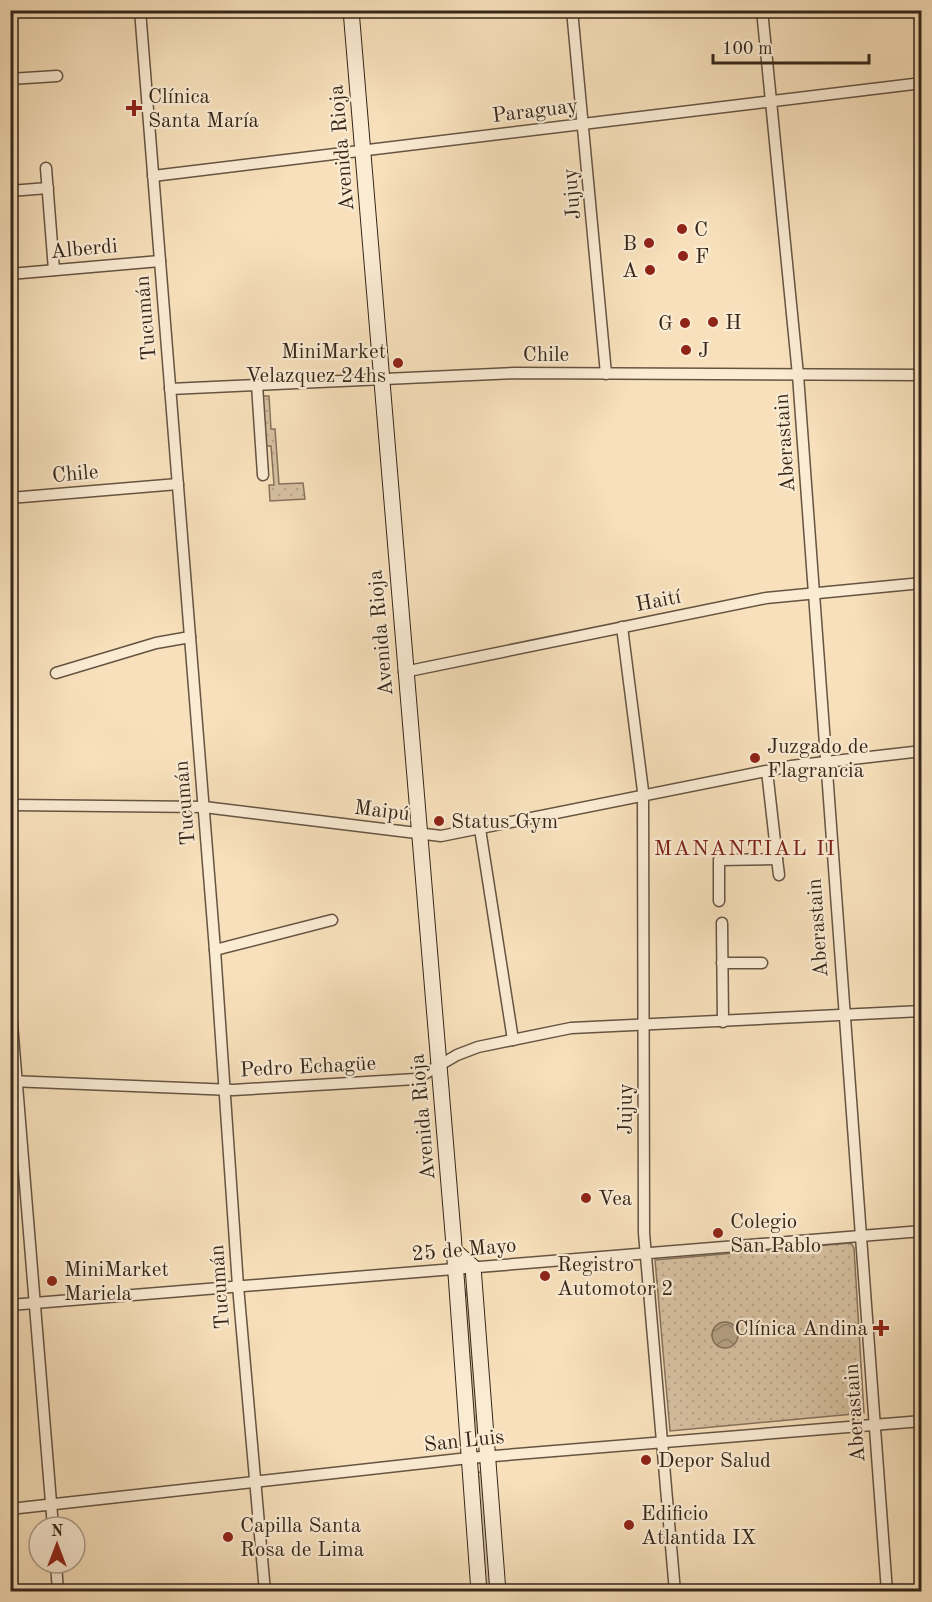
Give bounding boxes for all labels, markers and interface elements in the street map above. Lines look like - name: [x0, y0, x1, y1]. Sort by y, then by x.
- scale bar: [713, 27, 869, 65]
- text: 100 m: [722, 40, 773, 58]
- street label: Avenida Rioja: [327, 84, 358, 212]
- place label: Clínica Santa María: [148, 87, 259, 132]
- street label: Paraguay: [491, 96, 579, 127]
- marker: Clínica Santa María: [125, 99, 143, 117]
- street label: Jujuy: [560, 167, 585, 220]
- place label: C: [694, 220, 708, 241]
- marker: C: [675, 222, 689, 236]
- place label: B: [623, 234, 637, 255]
- street label: Alberdi: [50, 236, 119, 263]
- marker: B: [642, 236, 656, 250]
- place label: F: [695, 247, 709, 268]
- marker: F: [676, 249, 690, 263]
- place label: A: [622, 261, 638, 282]
- marker: A: [643, 263, 657, 277]
- street label: Tucumán: [132, 275, 161, 361]
- place label: H: [725, 313, 742, 334]
- place label: G: [658, 314, 673, 335]
- marker: H: [706, 315, 720, 329]
- marker: G: [678, 316, 692, 330]
- place label: J: [698, 341, 709, 362]
- place label: MiniMarket Velazquez 24hs: [245, 342, 386, 387]
- marker: J: [679, 343, 693, 357]
- street label: Chile: [523, 345, 569, 366]
- marker: MiniMarket Velazquez 24hs: [391, 356, 405, 370]
- street label: Aberastain: [772, 393, 799, 493]
- street label: Chile: [51, 462, 99, 487]
- street label: Avenida Rioja: [366, 569, 397, 697]
- street label: Haití: [634, 587, 683, 616]
- place label: Juzgado de Flagrancia: [767, 737, 868, 782]
- marker: Juzgado de Flagrancia: [748, 751, 762, 765]
- street label: Tucumán: [171, 760, 200, 846]
- street label: Maipú: [353, 798, 411, 825]
- place label: Status Gym: [451, 812, 558, 833]
- marker: Status Gym: [432, 814, 446, 828]
- district label: MANANTIAL II: [654, 838, 836, 860]
- street label: Aberastain: [805, 878, 832, 978]
- street label: Pedro Echagüe: [239, 1053, 377, 1082]
- street label: Avenida Rioja: [408, 1053, 439, 1181]
- street label: Jujuy: [616, 1083, 637, 1135]
- place label: Vea: [598, 1189, 632, 1210]
- marker: Vea: [579, 1191, 593, 1205]
- place label: Colegio San Pablo: [730, 1212, 821, 1257]
- marker: Colegio San Pablo: [711, 1226, 725, 1240]
- street label: 25 de Mayo: [411, 1235, 517, 1266]
- street label: Tucumán: [207, 1244, 234, 1330]
- place label: Registro Automotor 2: [557, 1255, 674, 1300]
- place label: MiniMarket Mariela: [64, 1260, 169, 1305]
- marker: Registro Automotor 2: [538, 1269, 552, 1283]
- marker: MiniMarket Mariela: [45, 1274, 59, 1288]
- place label: Clínica Andina: [734, 1319, 868, 1340]
- marker: Clínica Andina: [872, 1319, 890, 1337]
- street label: Aberastain: [842, 1363, 869, 1463]
- street label: San Luis: [423, 1427, 505, 1456]
- place label: Depor Salud: [658, 1451, 771, 1472]
- marker: Depor Salud: [639, 1453, 653, 1467]
- place label: Edificio Atlantida IX: [641, 1504, 756, 1549]
- north arrow: [27, 1515, 87, 1575]
- place label: Capilla Santa Rosa de Lima: [240, 1516, 364, 1561]
- marker: Edificio Atlantida IX: [622, 1518, 636, 1532]
- text: N: [51, 1524, 64, 1540]
- marker: Capilla Santa Rosa de Lima: [221, 1530, 235, 1544]

